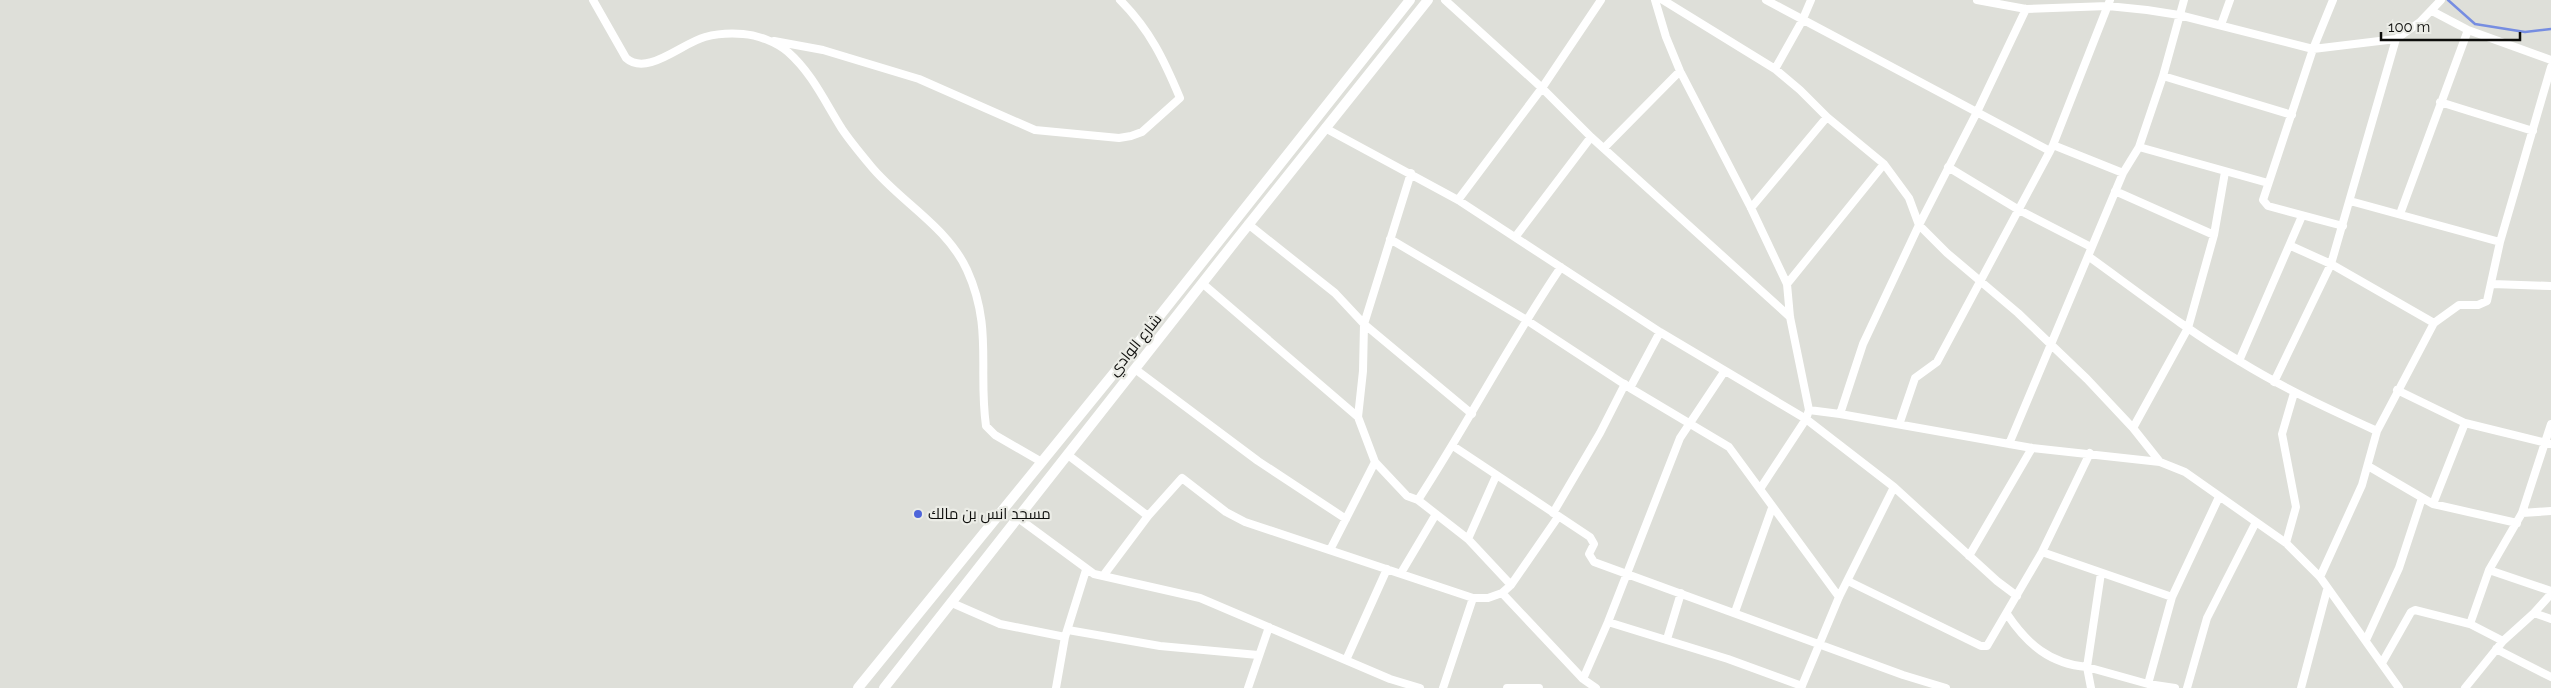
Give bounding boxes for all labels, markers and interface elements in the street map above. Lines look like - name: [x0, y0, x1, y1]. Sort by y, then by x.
- scale bar: [2381, 10, 2520, 42]
- text: 100 m: [2388, 18, 2430, 36]
- street label: شارع الوادي: [1105, 310, 1168, 381]
- place label: مسجد انس بن مالك: [928, 505, 1051, 524]
- marker: مسجد انس بن مالك: [912, 508, 924, 520]

